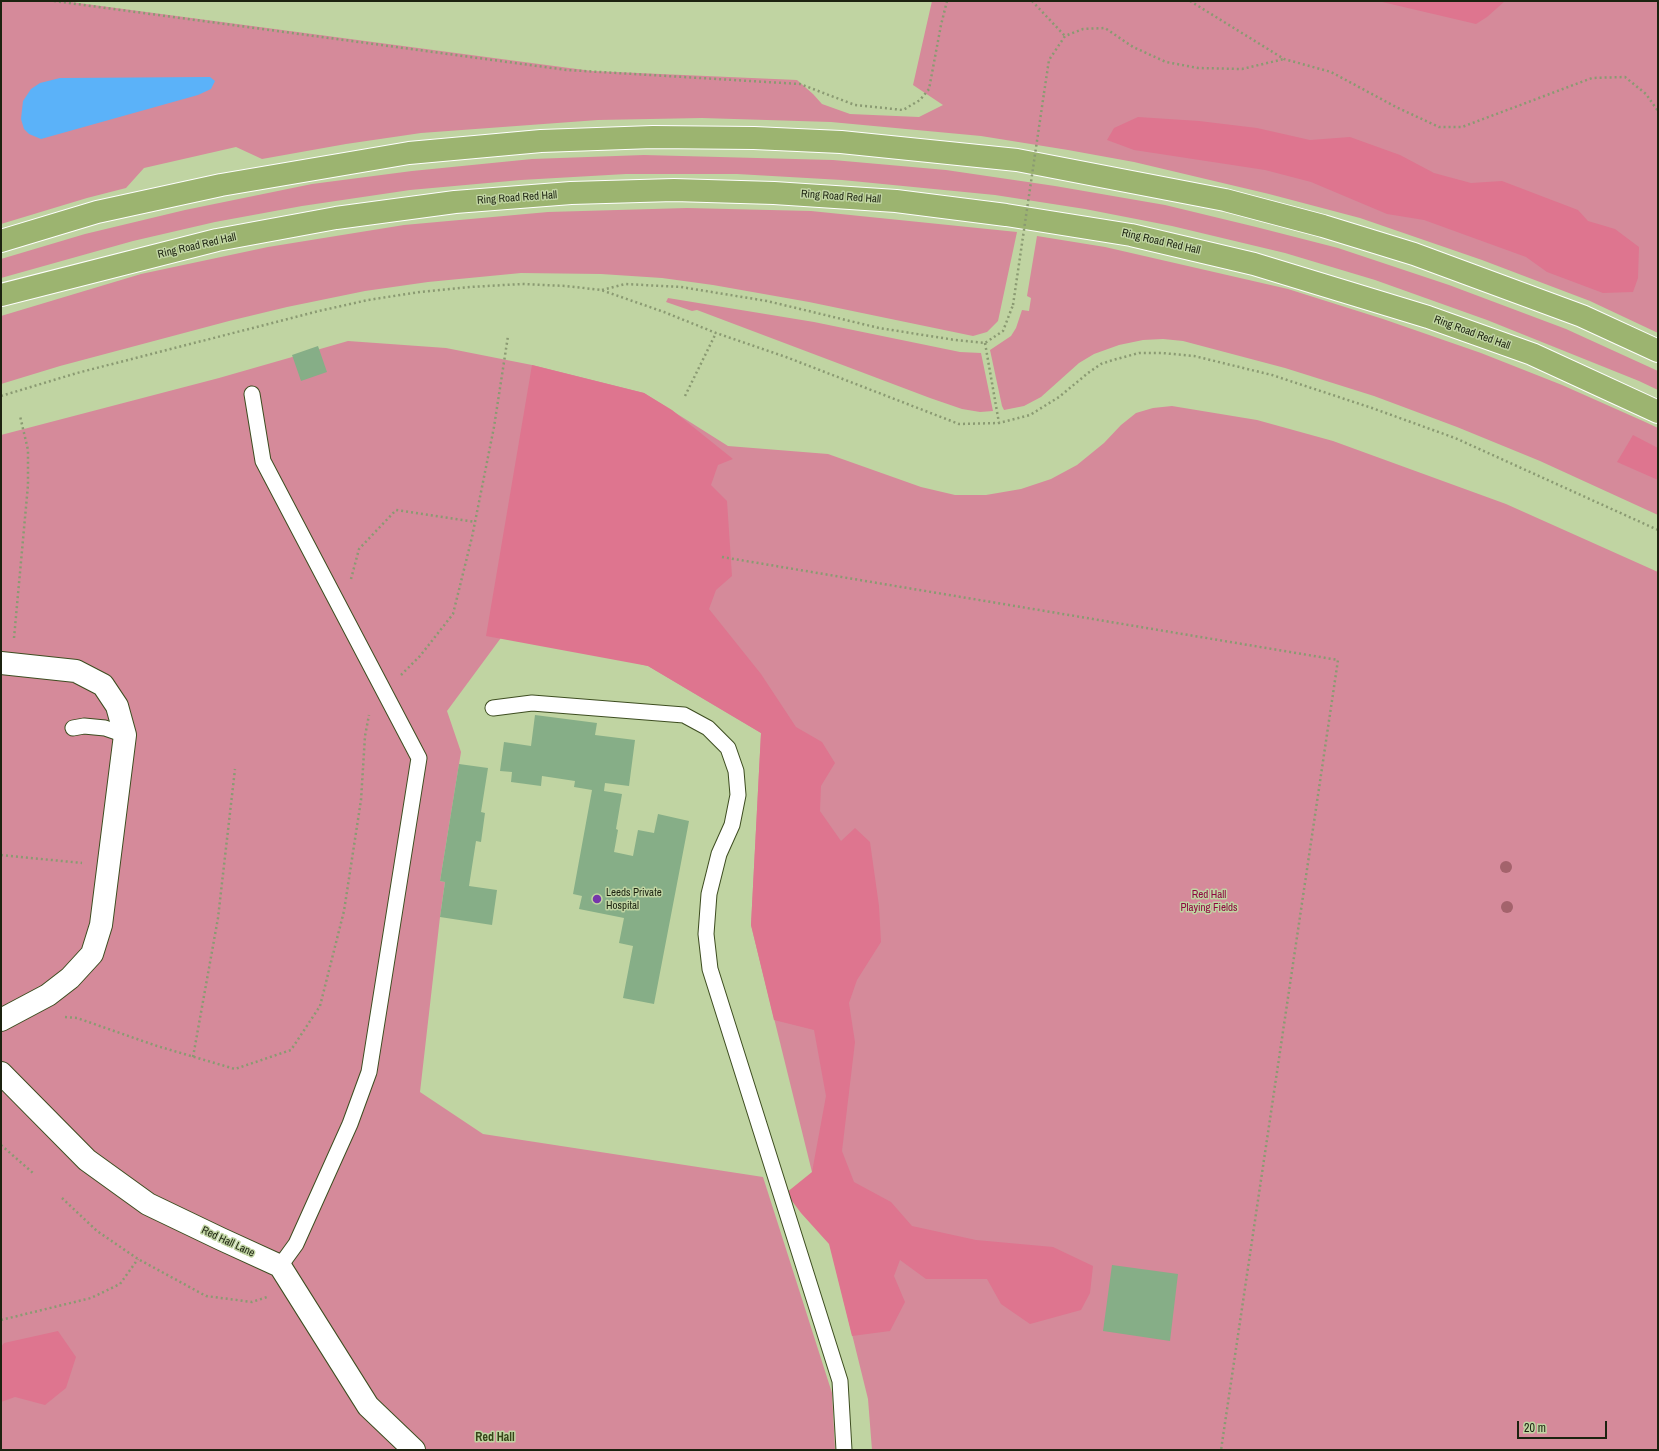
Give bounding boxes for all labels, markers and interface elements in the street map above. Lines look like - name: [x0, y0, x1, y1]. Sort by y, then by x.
- street label: Ring Road Red Hall: [801, 188, 881, 206]
- street label: Ring Road Red Hall: [477, 189, 557, 207]
- street label: Ring Road Red Hall: [1120, 227, 1202, 257]
- street label: Ring Road Red Hall: [156, 231, 238, 261]
- street label: Ring Road Red Hall: [1432, 313, 1512, 353]
- place label: Leeds Private Hospital: [606, 886, 662, 912]
- park label: Red Hall Playing Fields: [1180, 888, 1238, 914]
- marker: Leeds Private Hospital: [591, 893, 603, 905]
- street label: Red Hall Lane: [199, 1224, 257, 1260]
- scale bar: [1519, 1413, 1609, 1439]
- text: 20 m: [1524, 1420, 1546, 1436]
- district label: Red Hall: [475, 1431, 515, 1445]

